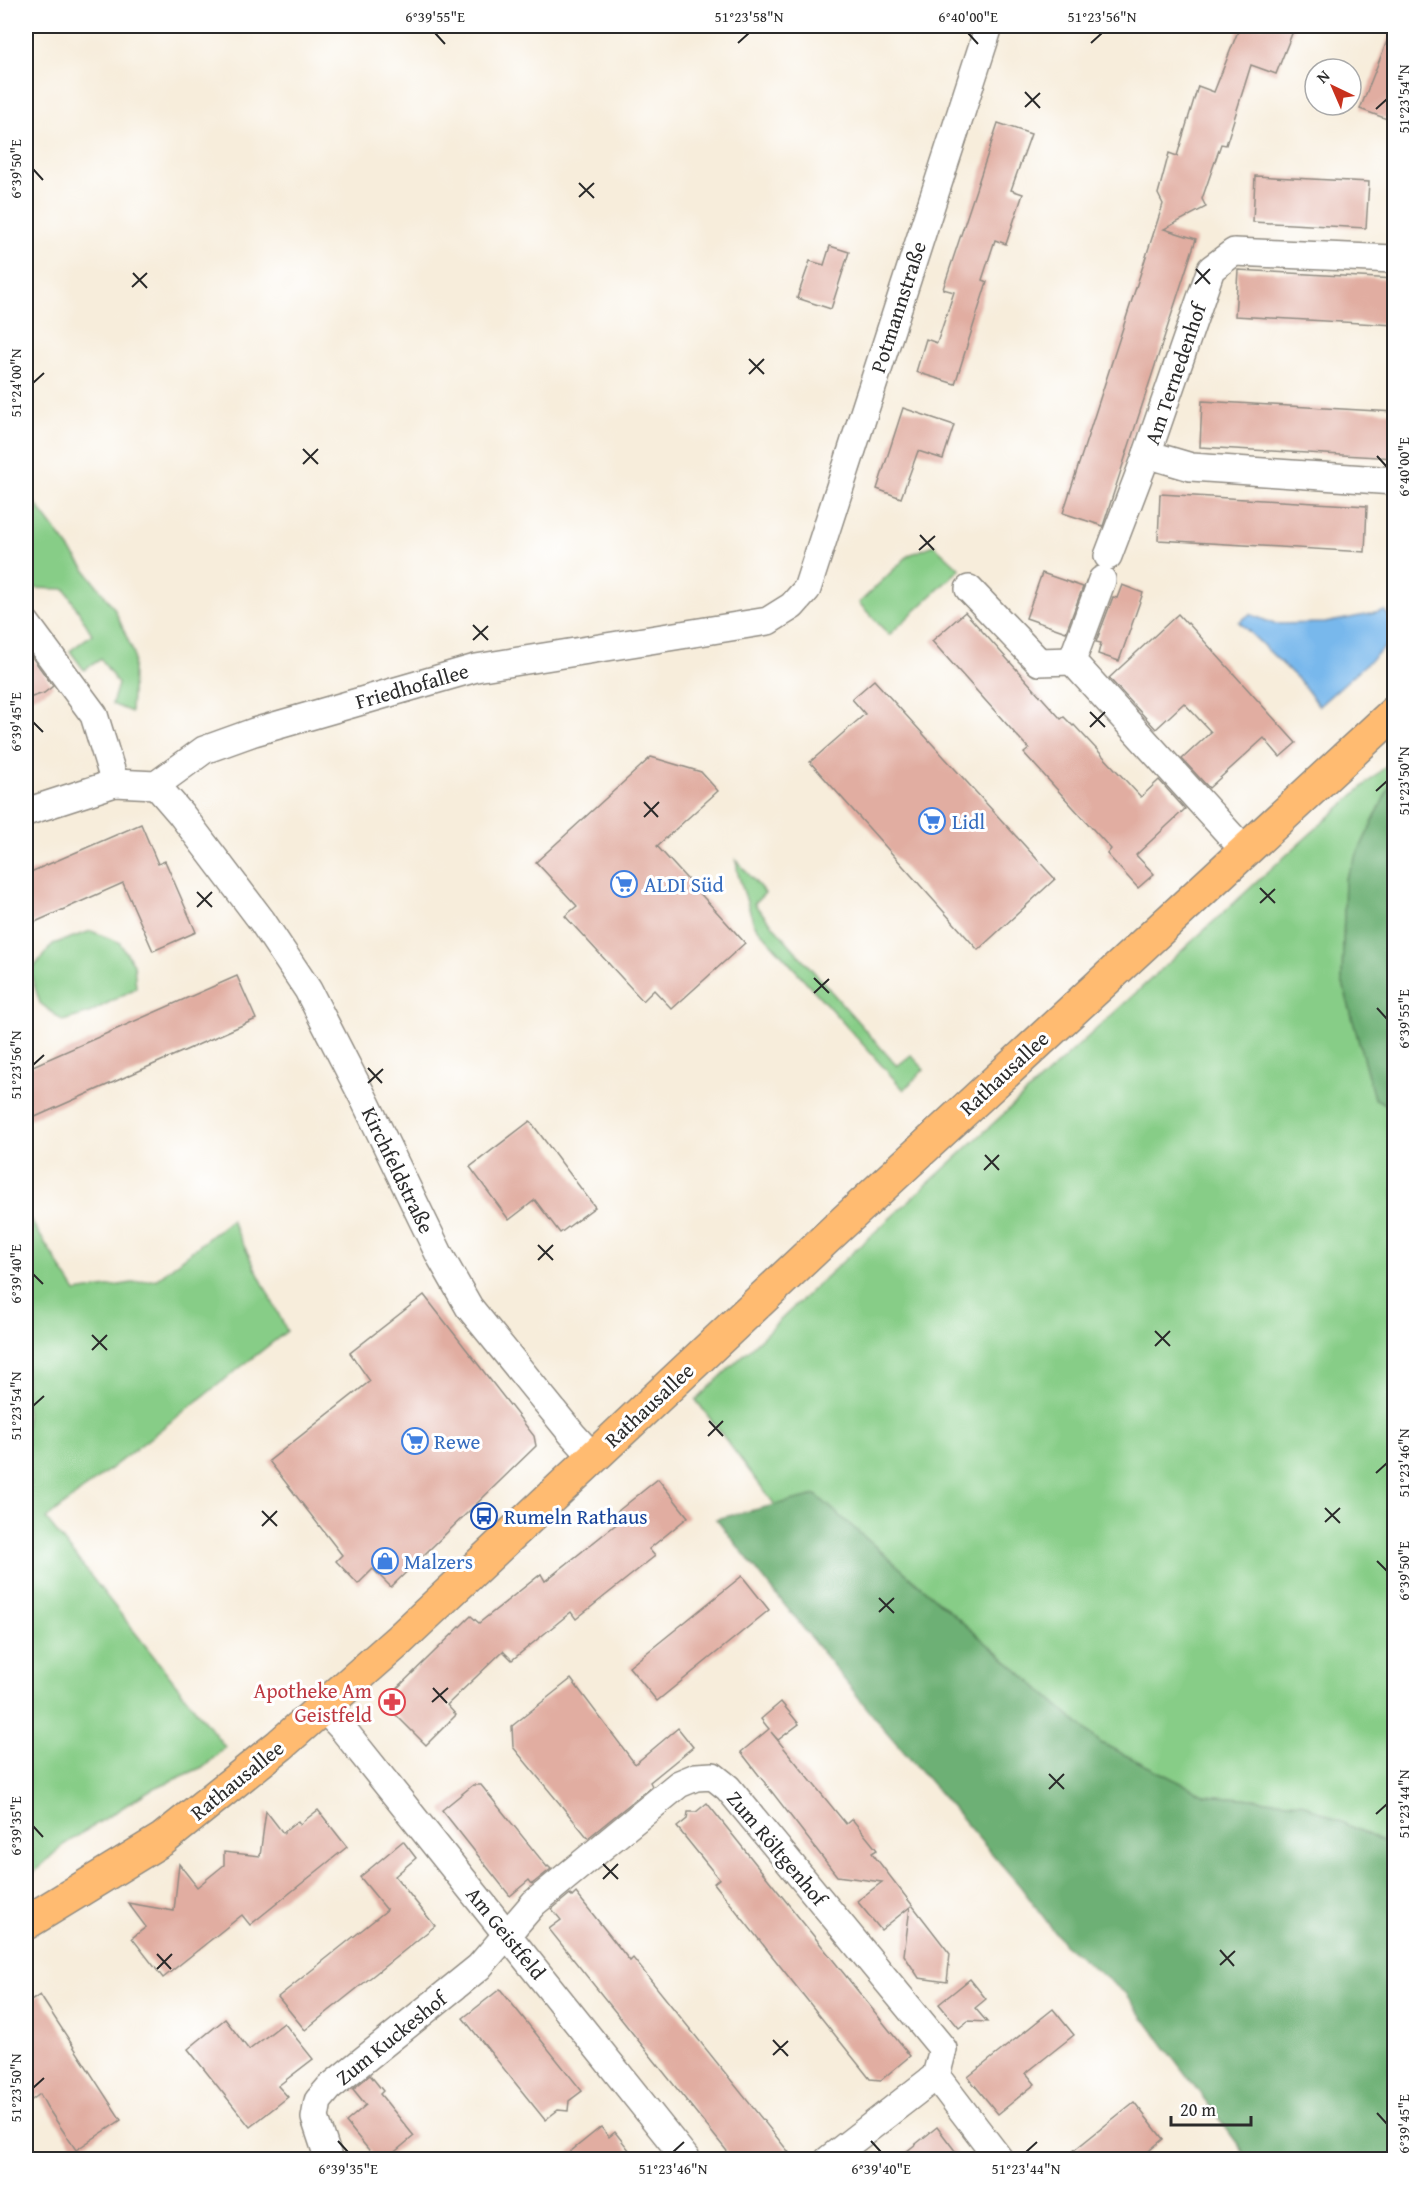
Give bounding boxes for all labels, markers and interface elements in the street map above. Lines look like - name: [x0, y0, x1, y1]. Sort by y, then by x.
- text: 6°39'55"E: [405, 6, 465, 27]
- text: 51°23'58"N: [715, 6, 784, 27]
- text: 6°40'00"E: [938, 6, 998, 27]
- text: 51°23'56"N: [1068, 6, 1137, 27]
- north arrow: [1303, 57, 1363, 117]
- text: N: [1310, 64, 1335, 89]
- text: 51°23'54"N: [1393, 64, 1414, 133]
- text: 6°39'50"E: [5, 139, 26, 199]
- street label: Potmannstraße: [862, 237, 934, 377]
- street label: Am Ternedenhof: [1136, 297, 1214, 449]
- text: 51°24'00"N: [5, 348, 26, 417]
- text: 6°40'00"E: [1393, 437, 1414, 497]
- street label: Friedhofallee: [352, 655, 472, 717]
- text: 6°39'45"E: [5, 692, 26, 752]
- text: 51°23'50"N: [1393, 746, 1414, 815]
- supermarket icon: Lidl: [917, 806, 947, 836]
- place label: Lidl: [952, 806, 985, 837]
- supermarket icon: ALDI Süd: [609, 869, 639, 899]
- place label: ALDI Süd: [644, 869, 724, 900]
- text: 6°39'55"E: [1393, 989, 1414, 1049]
- street label: Rathausallee: [952, 1023, 1056, 1123]
- text: 51°23'56"N: [5, 1030, 26, 1099]
- street label: Kirchfeldstraße: [354, 1101, 442, 1239]
- text: 6°39'40"E: [5, 1244, 26, 1304]
- street label: Rathausallee: [597, 1355, 701, 1455]
- text: 51°23'54"N: [5, 1371, 26, 1440]
- supermarket icon: Rewe: [400, 1426, 430, 1456]
- place label: Rewe: [434, 1426, 480, 1457]
- text: 51°23'46"N: [1393, 1428, 1414, 1497]
- bus stop icon: Rumeln Rathaus: [469, 1501, 499, 1531]
- place label: Rumeln Rathaus: [504, 1501, 648, 1532]
- text: 6°39'50"E: [1393, 1541, 1414, 1601]
- shop icon: Malzers: [370, 1546, 400, 1576]
- place label: Malzers: [404, 1546, 473, 1577]
- place label: Apotheke Am Geistfeld: [254, 1675, 373, 1730]
- pharmacy icon: Apotheke Am Geistfeld: [377, 1687, 407, 1717]
- street label: Rathausallee: [184, 1733, 290, 1827]
- text: 51°23'44"N: [1393, 1769, 1414, 1838]
- street label: Zum Röltgenhof: [720, 1784, 836, 1914]
- text: 6°39'35"E: [5, 1796, 26, 1856]
- street label: Am Geistfeld: [459, 1880, 554, 1987]
- street label: Zum Kuckeshof: [329, 1982, 455, 2092]
- text: 51°23'50"N: [5, 2053, 26, 2122]
- scale bar: [1171, 2089, 1250, 2127]
- text: 6°39'45"E: [1393, 2094, 1414, 2154]
- text: 20 m: [1180, 2096, 1216, 2123]
- text: 6°39'35"E: [318, 2158, 378, 2179]
- text: 51°23'46"N: [639, 2158, 708, 2179]
- text: 6°39'40"E: [851, 2158, 911, 2179]
- text: 51°23'44"N: [992, 2158, 1061, 2179]

